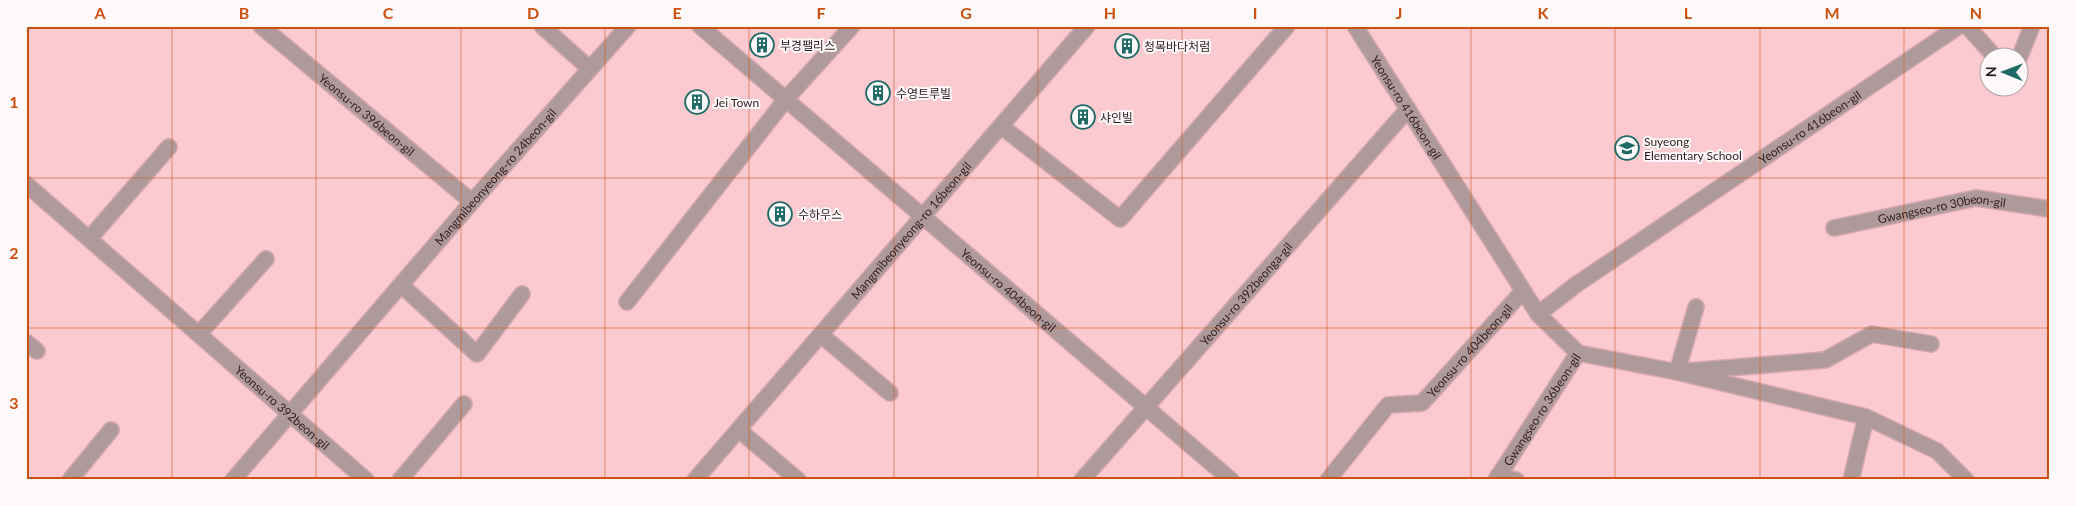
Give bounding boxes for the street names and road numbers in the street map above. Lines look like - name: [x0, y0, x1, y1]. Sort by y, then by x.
- street label: Yeonsu-ro 416beon-gil: [1368, 52, 1445, 162]
- street label: Yeonsu-ro 396beon-gil: [316, 70, 418, 159]
- street label: Yeonsu-ro 416beon-gil: [1756, 87, 1864, 167]
- street label: Mangmibeonyeong-ro 24beon-gil: [431, 105, 559, 248]
- street label: Mangmibeonyeong-ro 16beon-gil: [847, 158, 974, 302]
- street label: Gwangseo-ro 30beon-gil: [1876, 191, 2007, 226]
- street label: Yeonsu-ro 392beonga-gil: [1196, 239, 1295, 348]
- street label: Yeonsu-ro 404beon-gil: [958, 245, 1059, 335]
- street label: Yeonsu-ro 404beon-gil: [1424, 301, 1515, 400]
- street label: Gwangseo-ro 36beon-gil: [1500, 350, 1583, 468]
- street label: Yeonsu-ro 392beon-gil: [232, 362, 333, 452]

